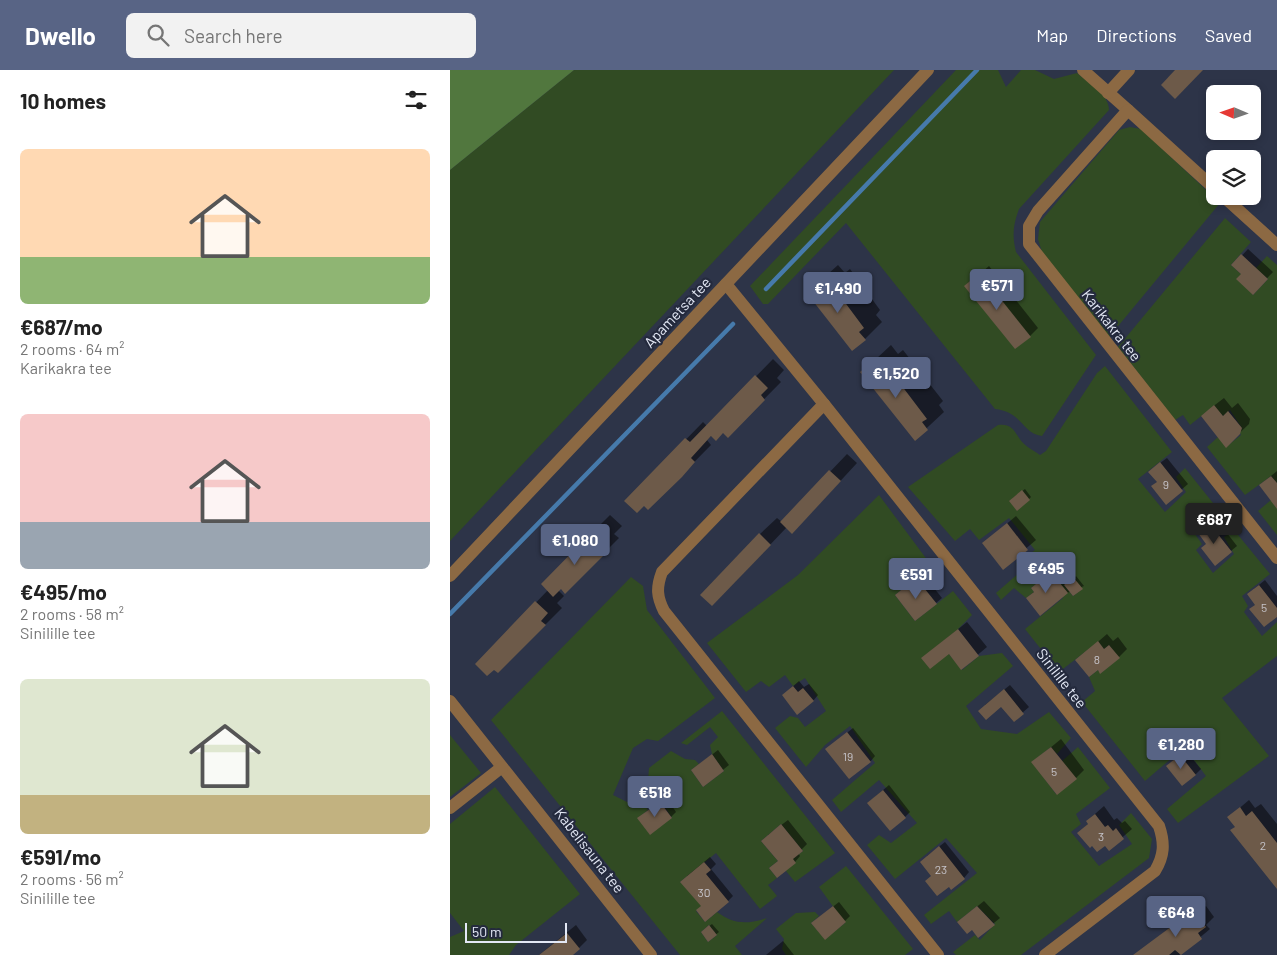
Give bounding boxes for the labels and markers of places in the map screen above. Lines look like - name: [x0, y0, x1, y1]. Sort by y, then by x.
- pin: €571: [967, 268, 1027, 311]
- pin: €1,490: [797, 272, 879, 314]
- pin: €1,520: [855, 356, 937, 399]
- pin: €687: [1184, 502, 1244, 545]
- pin: €1,080: [534, 524, 616, 566]
- pin: €495: [1016, 552, 1076, 594]
- pin: €591: [886, 558, 946, 600]
- pin: €1,280: [1140, 728, 1222, 770]
- pin: €518: [625, 776, 685, 818]
- pin: €648: [1146, 896, 1206, 938]

